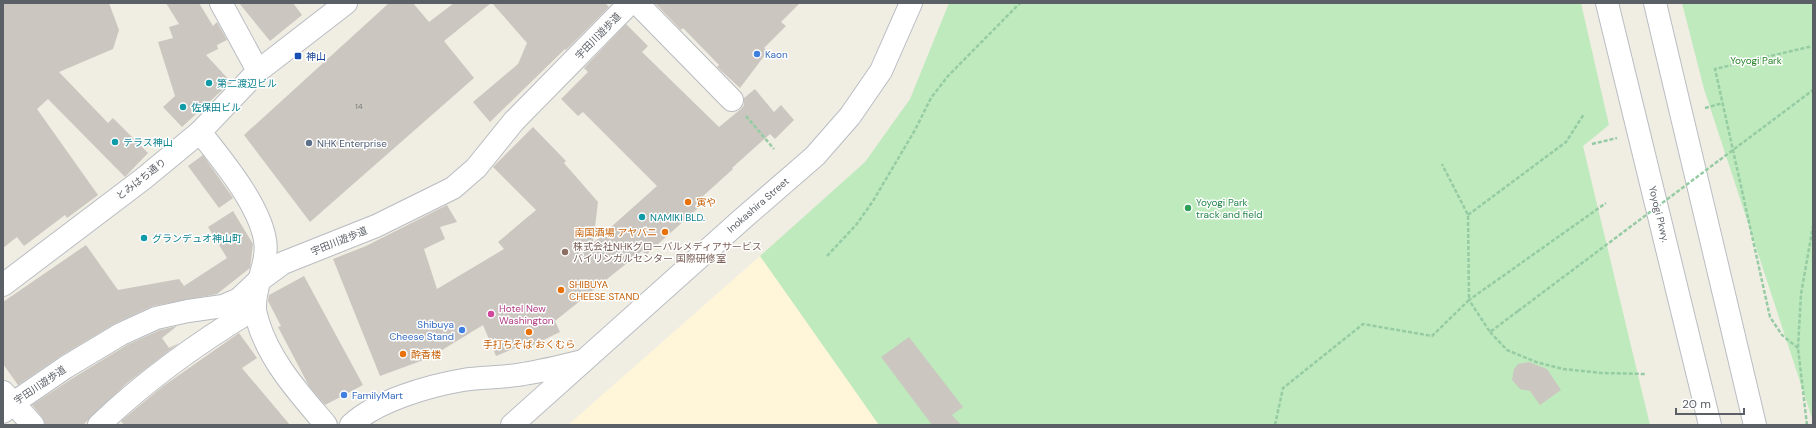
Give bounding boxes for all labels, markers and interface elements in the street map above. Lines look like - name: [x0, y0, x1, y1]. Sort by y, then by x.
- street label: 宇田川遊歩道: [572, 10, 624, 62]
- place label: Kaon: [765, 48, 788, 61]
- marker: Kaon: [752, 49, 762, 59]
- place label: 神山: [306, 50, 326, 63]
- marker: 神山: [293, 51, 303, 61]
- park label: Yoyogi Park: [1730, 54, 1782, 67]
- place label: 第二渡辺ビル: [217, 77, 277, 90]
- marker: 第二渡辺ビル: [204, 78, 214, 88]
- place label: 佐保田ビル: [191, 101, 241, 114]
- house number: 14: [355, 101, 363, 111]
- marker: 佐保田ビル: [178, 102, 188, 112]
- place label: テラス神山: [123, 136, 173, 149]
- marker: テラス神山: [110, 137, 120, 147]
- place label: NHK Enterprise: [317, 137, 387, 150]
- marker: NHK Enterprise: [304, 138, 314, 148]
- street label: とみはち通り: [113, 155, 169, 203]
- street label: Inokashira Street: [724, 175, 792, 235]
- street label: Yoyogi Pkwy.: [1646, 185, 1672, 243]
- place label: 寅や: [696, 196, 716, 209]
- place label: Yoyogi Park track and field: [1196, 196, 1262, 221]
- marker: 寅や: [683, 197, 693, 207]
- marker: Yoyogi Park track and field: [1183, 203, 1193, 213]
- place label: NAMIKI BLD.: [650, 211, 705, 224]
- marker: NAMIKI BLD.: [637, 212, 647, 222]
- street label: 宇田川遊歩道: [309, 224, 369, 258]
- place label: 南国酒場 アヤバニ: [575, 226, 657, 239]
- marker: 南国酒場 アヤバニ: [660, 227, 670, 237]
- place label: グランデュオ神山町: [152, 232, 242, 245]
- marker: グランデュオ神山町: [139, 233, 149, 243]
- place label: 株式会社NHKグローバルメディアサービス バイリンガルセンター 国際研修室: [573, 240, 762, 265]
- marker: 株式会社NHKグローバルメディアサービス バイリンガルセンター 国際研修室: [560, 247, 570, 257]
- place label: SHIBUYA CHEESE STAND: [569, 278, 639, 303]
- marker: SHIBUYA CHEESE STAND: [556, 285, 566, 295]
- place label: Hotel New Washington: [499, 302, 554, 327]
- marker: Hotel New Washington: [486, 309, 496, 319]
- place label: Shibuya Cheese Stand: [389, 318, 454, 343]
- marker: Shibuya Cheese Stand: [457, 325, 467, 335]
- marker: 手打ちそば おくむら: [524, 327, 534, 337]
- place label: 手打ちそば おくむら: [483, 338, 575, 351]
- place label: 酔香楼: [411, 348, 441, 361]
- marker: 酔香楼: [398, 349, 408, 359]
- street label: 宇田川遊歩道: [11, 363, 69, 407]
- place label: FamilyMart: [352, 389, 403, 402]
- marker: FamilyMart: [339, 390, 349, 400]
- scale bar: [1676, 390, 1744, 416]
- text: 20 m: [1682, 396, 1711, 412]

